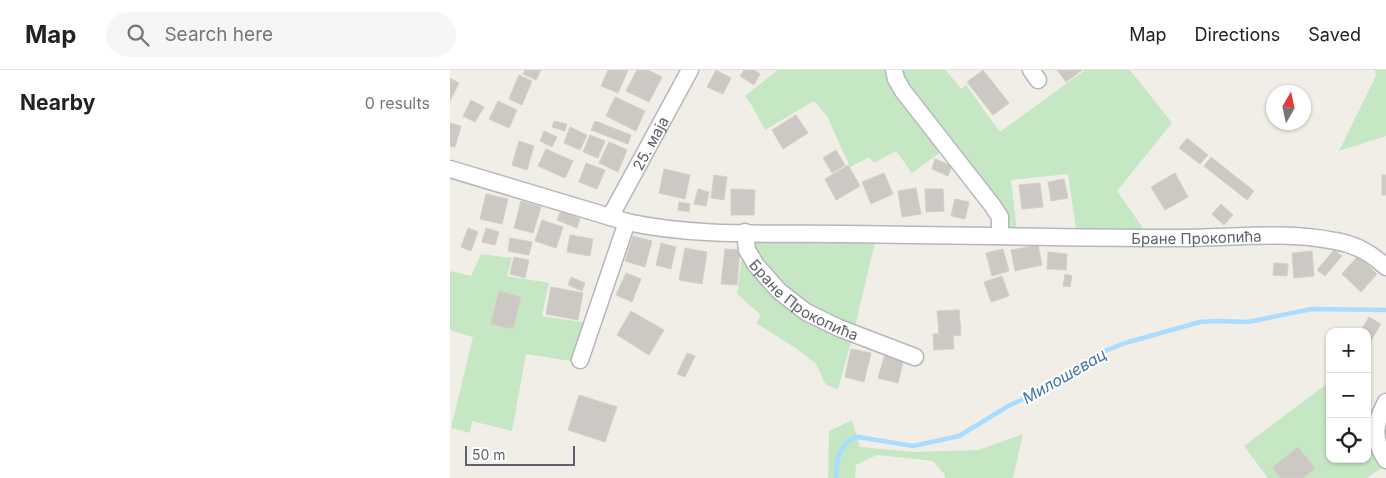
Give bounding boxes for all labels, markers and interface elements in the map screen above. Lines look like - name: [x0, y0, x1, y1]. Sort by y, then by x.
- search box: [106, 12, 456, 57]
- text: Map: [25, 20, 76, 49]
- icon: search: [124, 21, 152, 49]
- text: Search here: [164, 23, 273, 46]
- text: Map: [1129, 24, 1167, 45]
- text: Directions: [1195, 24, 1280, 45]
- text: Saved: [1308, 24, 1361, 45]
- north arrow: [1266, 85, 1311, 130]
- text: Nearby: [20, 90, 95, 115]
- text: 0 results: [365, 93, 430, 113]
- street label: 25. маја: [628, 113, 672, 173]
- street label: Бране Прокопића: [1131, 226, 1262, 248]
- street label: Бране Прокопића: [746, 255, 861, 344]
- map controls: [1326, 328, 1371, 463]
- button: +: [1326, 328, 1371, 373]
- water label: Милошевац: [1018, 344, 1110, 408]
- button: −: [1326, 373, 1371, 418]
- button: locate: [1326, 418, 1371, 463]
- scale bar: [465, 443, 575, 466]
- text: 50 m: [472, 446, 506, 463]

